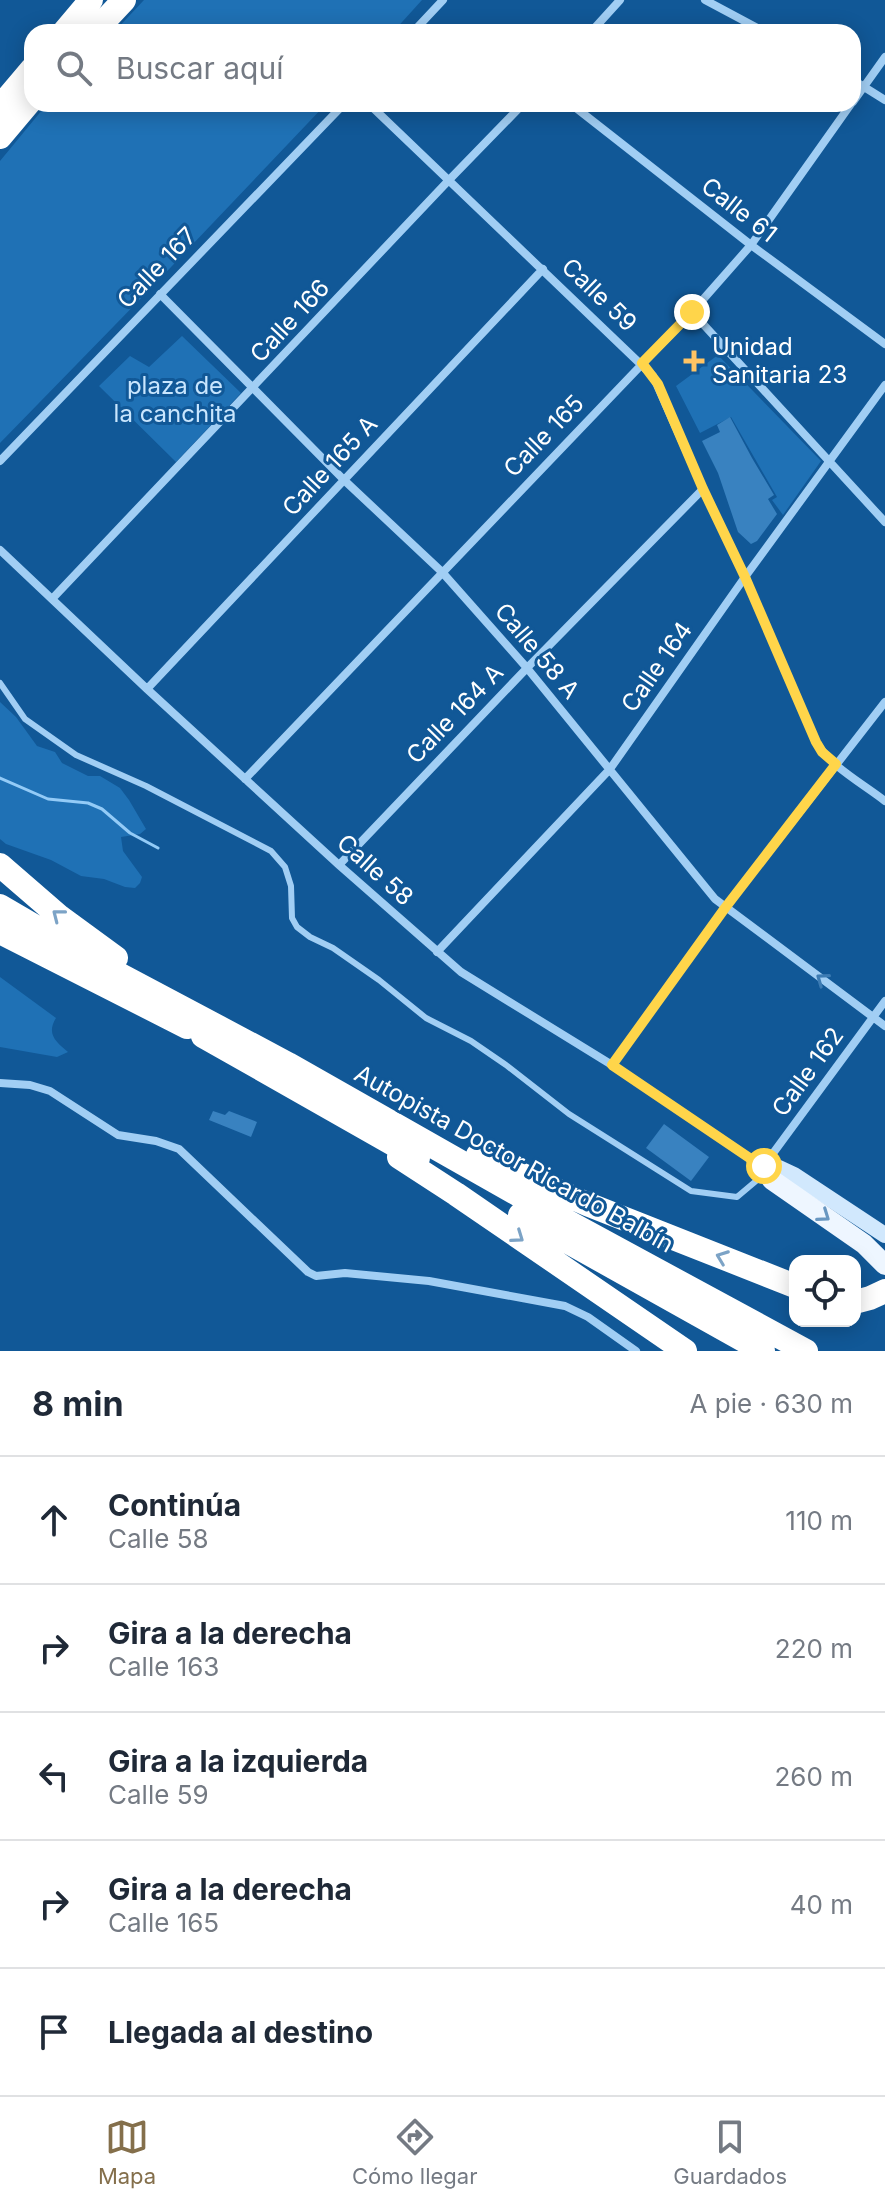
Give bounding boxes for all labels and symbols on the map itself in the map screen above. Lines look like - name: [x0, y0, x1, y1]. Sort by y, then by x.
- street label: Calle 61: [696, 171, 783, 248]
- street label: Calle 167: [111, 221, 202, 314]
- street label: Calle 59: [556, 252, 643, 337]
- street label: Calle 166: [244, 273, 335, 368]
- route end: [674, 294, 710, 330]
- place label: Unidad Sanitaria 23: [712, 332, 847, 389]
- marker: Unidad Sanitaria 23: [683, 350, 705, 372]
- park label: plaza de la canchita: [114, 371, 236, 428]
- street label: Calle 165: [498, 389, 590, 483]
- street label: Calle 165 A: [276, 410, 383, 522]
- street label: Calle 58 A: [489, 597, 586, 704]
- street label: Calle 164: [615, 616, 698, 717]
- street label: Calle 164 A: [400, 658, 509, 769]
- street label: Calle 58: [331, 828, 420, 911]
- one-way arrow: [53, 910, 67, 925]
- one-way arrow: [817, 975, 831, 989]
- street label: Calle 162: [766, 1022, 849, 1122]
- street label: Autopista Doctor Ricardo Balbín: [350, 1059, 679, 1259]
- route start: [746, 1148, 782, 1184]
- one-way arrow: [815, 1206, 829, 1221]
- one-way arrow: [509, 1227, 523, 1242]
- one-way arrow: [716, 1251, 730, 1267]

